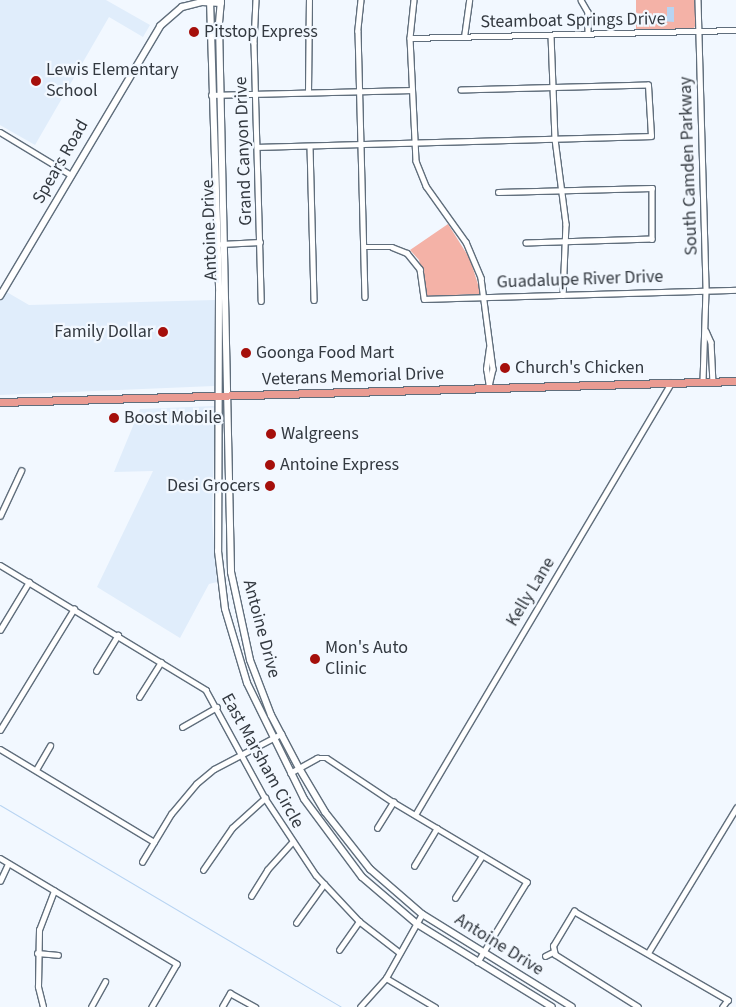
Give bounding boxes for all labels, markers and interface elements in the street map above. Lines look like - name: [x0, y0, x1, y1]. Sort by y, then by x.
- street label: Steamboat Springs Drive: [480, 9, 666, 33]
- place label: Pitstop Express: [204, 21, 318, 43]
- marker: Pitstop Express: [188, 26, 200, 38]
- place label: Lewis Elementary School: [46, 60, 179, 102]
- marker: Lewis Elementary School: [30, 75, 42, 87]
- street label: Grand Canyon Drive: [231, 76, 257, 226]
- street label: South Camden Parkway: [675, 76, 703, 256]
- street label: Spears Road: [28, 116, 94, 208]
- street label: Antoine Drive: [197, 179, 223, 281]
- street label: Guadalupe River Drive: [496, 266, 664, 294]
- place label: Family Dollar: [54, 321, 153, 343]
- marker: Family Dollar: [157, 326, 169, 338]
- place label: Goonga Food Mart: [256, 342, 394, 364]
- marker: Goonga Food Mart: [240, 347, 252, 359]
- place label: Church's Chicken: [515, 357, 644, 379]
- marker: Church's Chicken: [499, 362, 511, 374]
- street label: Veterans Memorial Drive: [262, 363, 444, 391]
- place label: Boost Mobile: [124, 407, 222, 429]
- marker: Boost Mobile: [108, 412, 120, 424]
- place label: Walgreens: [281, 423, 359, 445]
- marker: Walgreens: [265, 428, 277, 440]
- place label: Antoine Express: [280, 454, 399, 476]
- marker: Antoine Express: [264, 459, 276, 471]
- place label: Desi Grocers: [167, 475, 260, 497]
- marker: Desi Grocers: [264, 480, 276, 492]
- street label: Kelly Lane: [502, 553, 560, 631]
- street label: Antoine Drive: [237, 577, 285, 681]
- place label: Mon's Auto Clinic: [325, 638, 408, 681]
- marker: Mon's Auto Clinic: [309, 653, 321, 665]
- street label: East Marsham Circle: [216, 690, 308, 832]
- street label: Antoine Drive: [450, 909, 548, 981]

